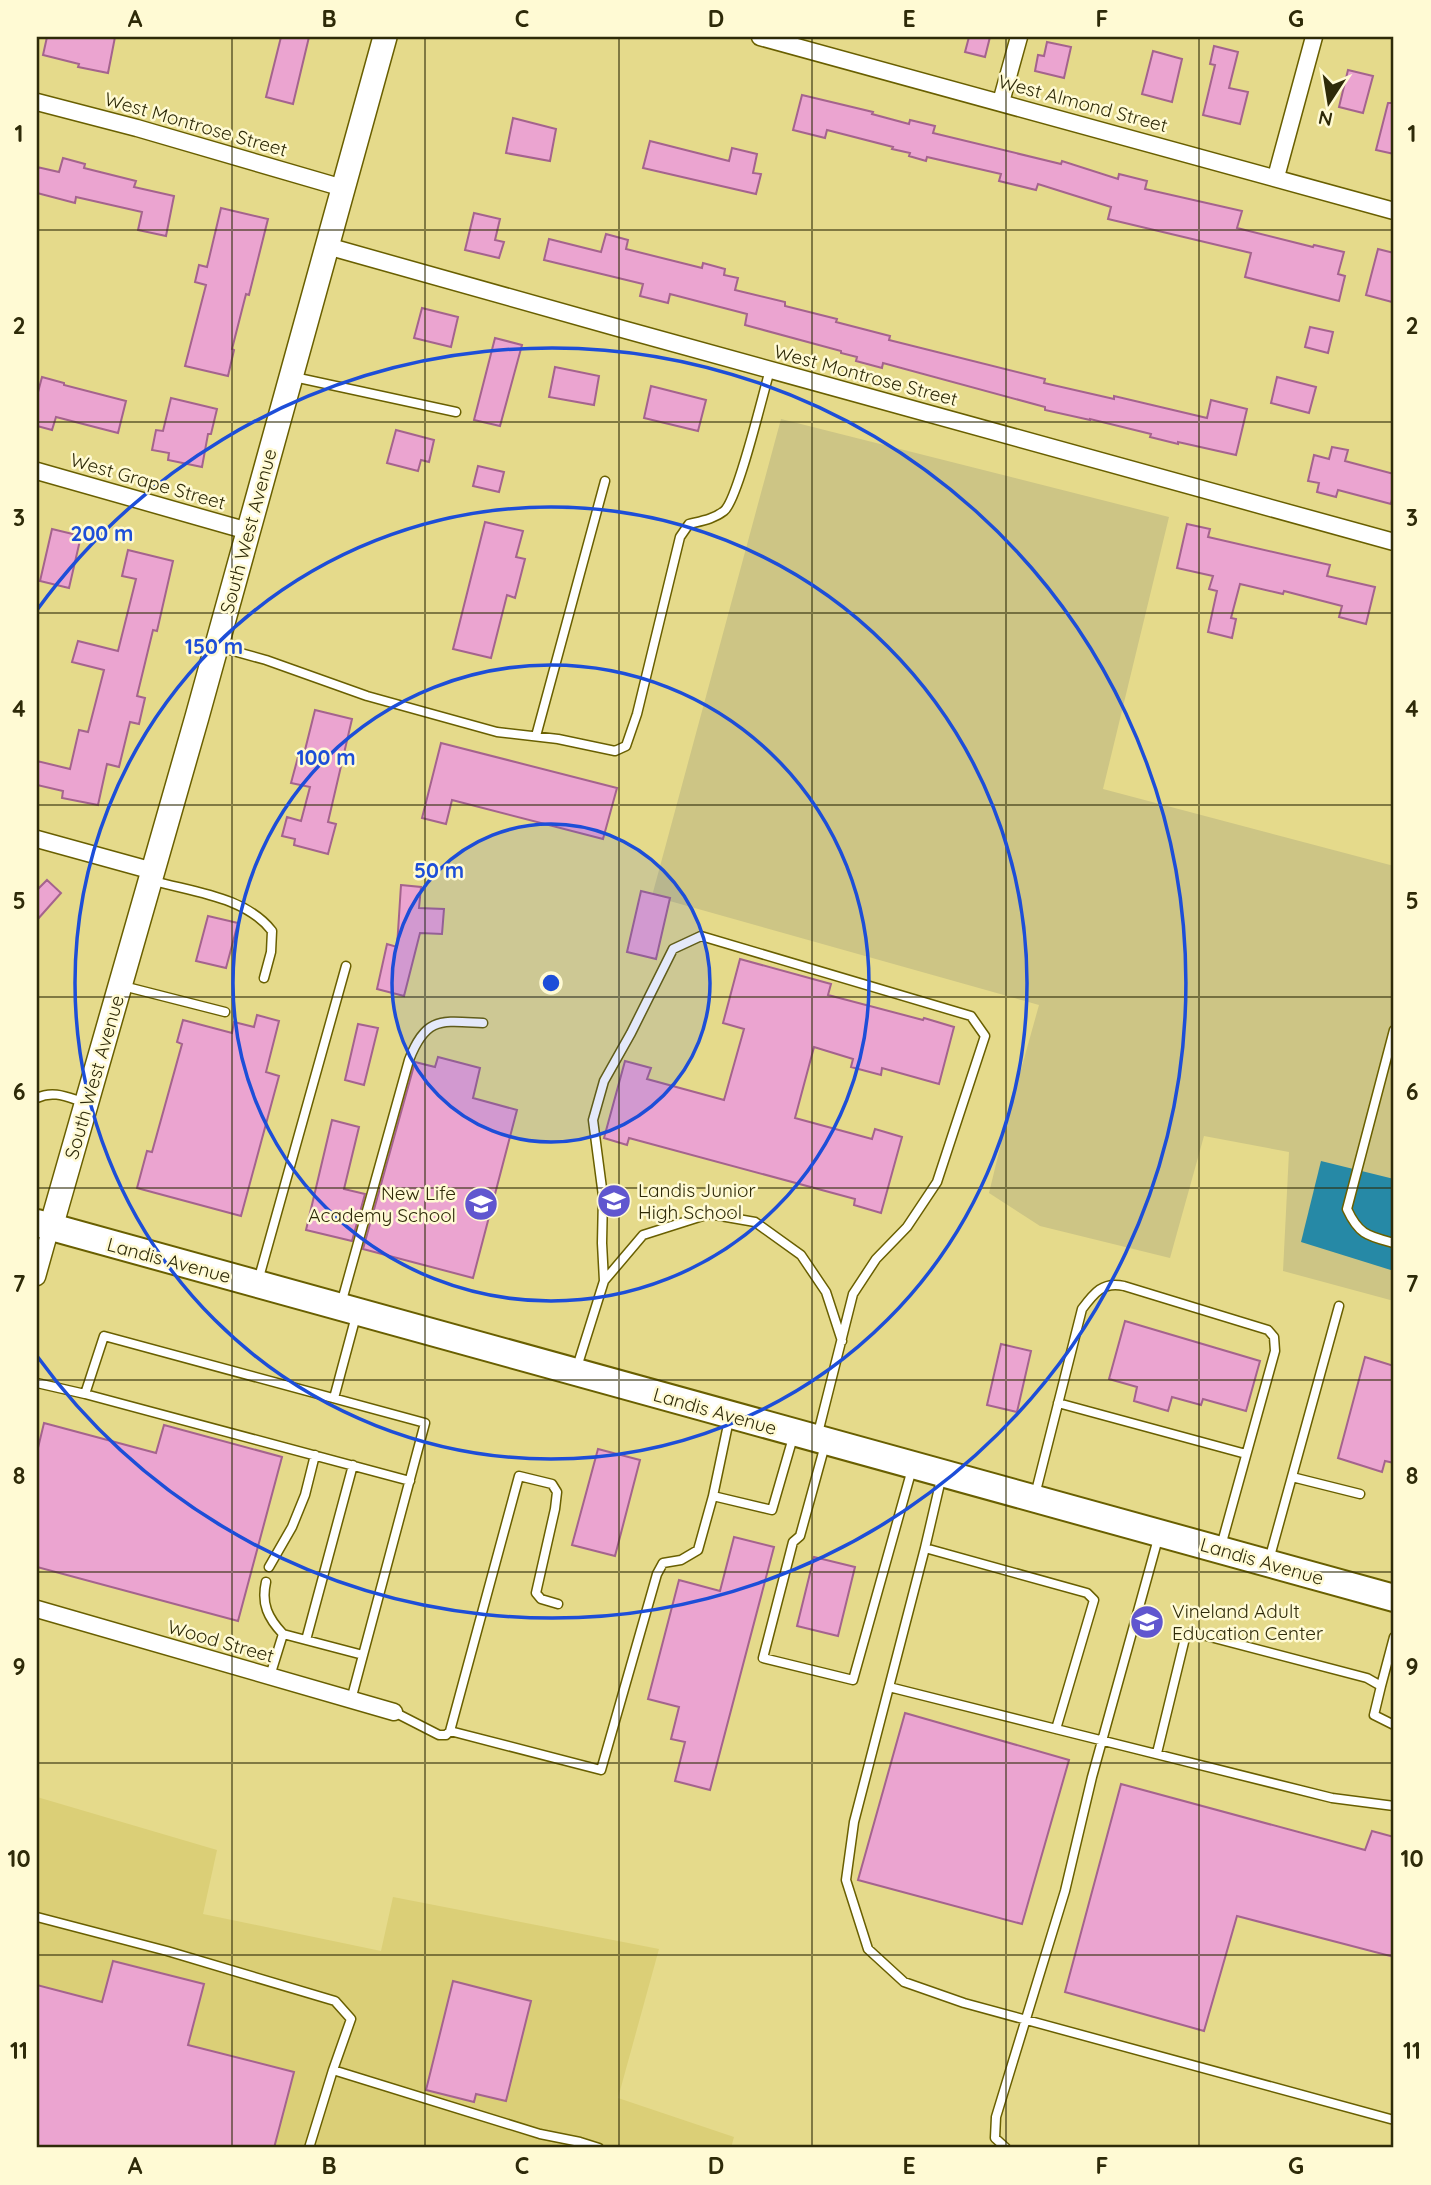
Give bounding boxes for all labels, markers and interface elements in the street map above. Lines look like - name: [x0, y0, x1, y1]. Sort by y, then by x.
- text: A: [128, 4, 143, 33]
- text: B: [321, 4, 337, 33]
- text: C: [515, 4, 529, 33]
- text: D: [708, 4, 724, 33]
- text: E: [902, 4, 916, 33]
- text: F: [1096, 4, 1108, 33]
- text: G: [1288, 4, 1304, 33]
- north arrow: [1294, 66, 1364, 136]
- street label: West Almond Street: [996, 69, 1170, 137]
- street label: West Montrose Street: [102, 86, 290, 162]
- text: N: [1316, 105, 1335, 132]
- text: 1: [15, 119, 23, 148]
- text: 1: [1408, 119, 1416, 148]
- text: 2: [12, 311, 26, 340]
- text: 2: [1405, 311, 1419, 340]
- street label: West Montrose Street: [772, 339, 960, 411]
- street label: South West Avenue: [214, 446, 282, 616]
- street label: West Grape Street: [68, 447, 228, 515]
- text: 3: [13, 503, 25, 532]
- text: 3: [1406, 503, 1418, 532]
- text: 200 m: [71, 520, 133, 546]
- text: 150 m: [185, 633, 243, 659]
- text: 4: [12, 694, 26, 723]
- text: 4: [1405, 694, 1419, 723]
- text: 100 m: [296, 744, 356, 770]
- text: 50 m: [414, 857, 464, 883]
- text: 5: [12, 886, 26, 915]
- text: 5: [1405, 886, 1419, 915]
- centre of rings: [539, 971, 563, 995]
- street label: South West Avenue: [59, 992, 129, 1162]
- text: 6: [13, 1077, 25, 1106]
- text: 6: [1406, 1077, 1418, 1106]
- place label: Landis Junior High School: [638, 1178, 756, 1224]
- place label: New Life Academy School: [308, 1181, 456, 1227]
- school or university icon: Landis Junior High School: [595, 1182, 633, 1220]
- school or university icon: New Life Academy School: [462, 1185, 500, 1223]
- street label: Landis Avenue: [104, 1232, 234, 1288]
- text: 7: [13, 1269, 26, 1298]
- text: 7: [1406, 1269, 1419, 1298]
- street label: Landis Avenue: [651, 1382, 779, 1440]
- text: 8: [13, 1461, 25, 1490]
- text: 8: [1406, 1461, 1418, 1490]
- street label: Landis Avenue: [1198, 1532, 1326, 1590]
- place label: Vineland Adult Education Center: [1172, 1599, 1324, 1645]
- school or university icon: Vineland Adult Education Center: [1128, 1603, 1166, 1641]
- street label: Wood Street: [165, 1614, 277, 1668]
- text: 9: [12, 1652, 26, 1681]
- text: 9: [1405, 1652, 1419, 1681]
- text: 10: [7, 1844, 31, 1873]
- text: 10: [1400, 1844, 1424, 1873]
- text: 11: [10, 2036, 28, 2065]
- text: 11: [1403, 2036, 1421, 2065]
- text: A: [128, 2151, 143, 2180]
- text: B: [321, 2151, 337, 2180]
- text: C: [515, 2151, 529, 2180]
- text: D: [708, 2151, 724, 2180]
- text: E: [902, 2151, 916, 2180]
- text: F: [1096, 2151, 1108, 2180]
- text: G: [1288, 2151, 1304, 2180]

